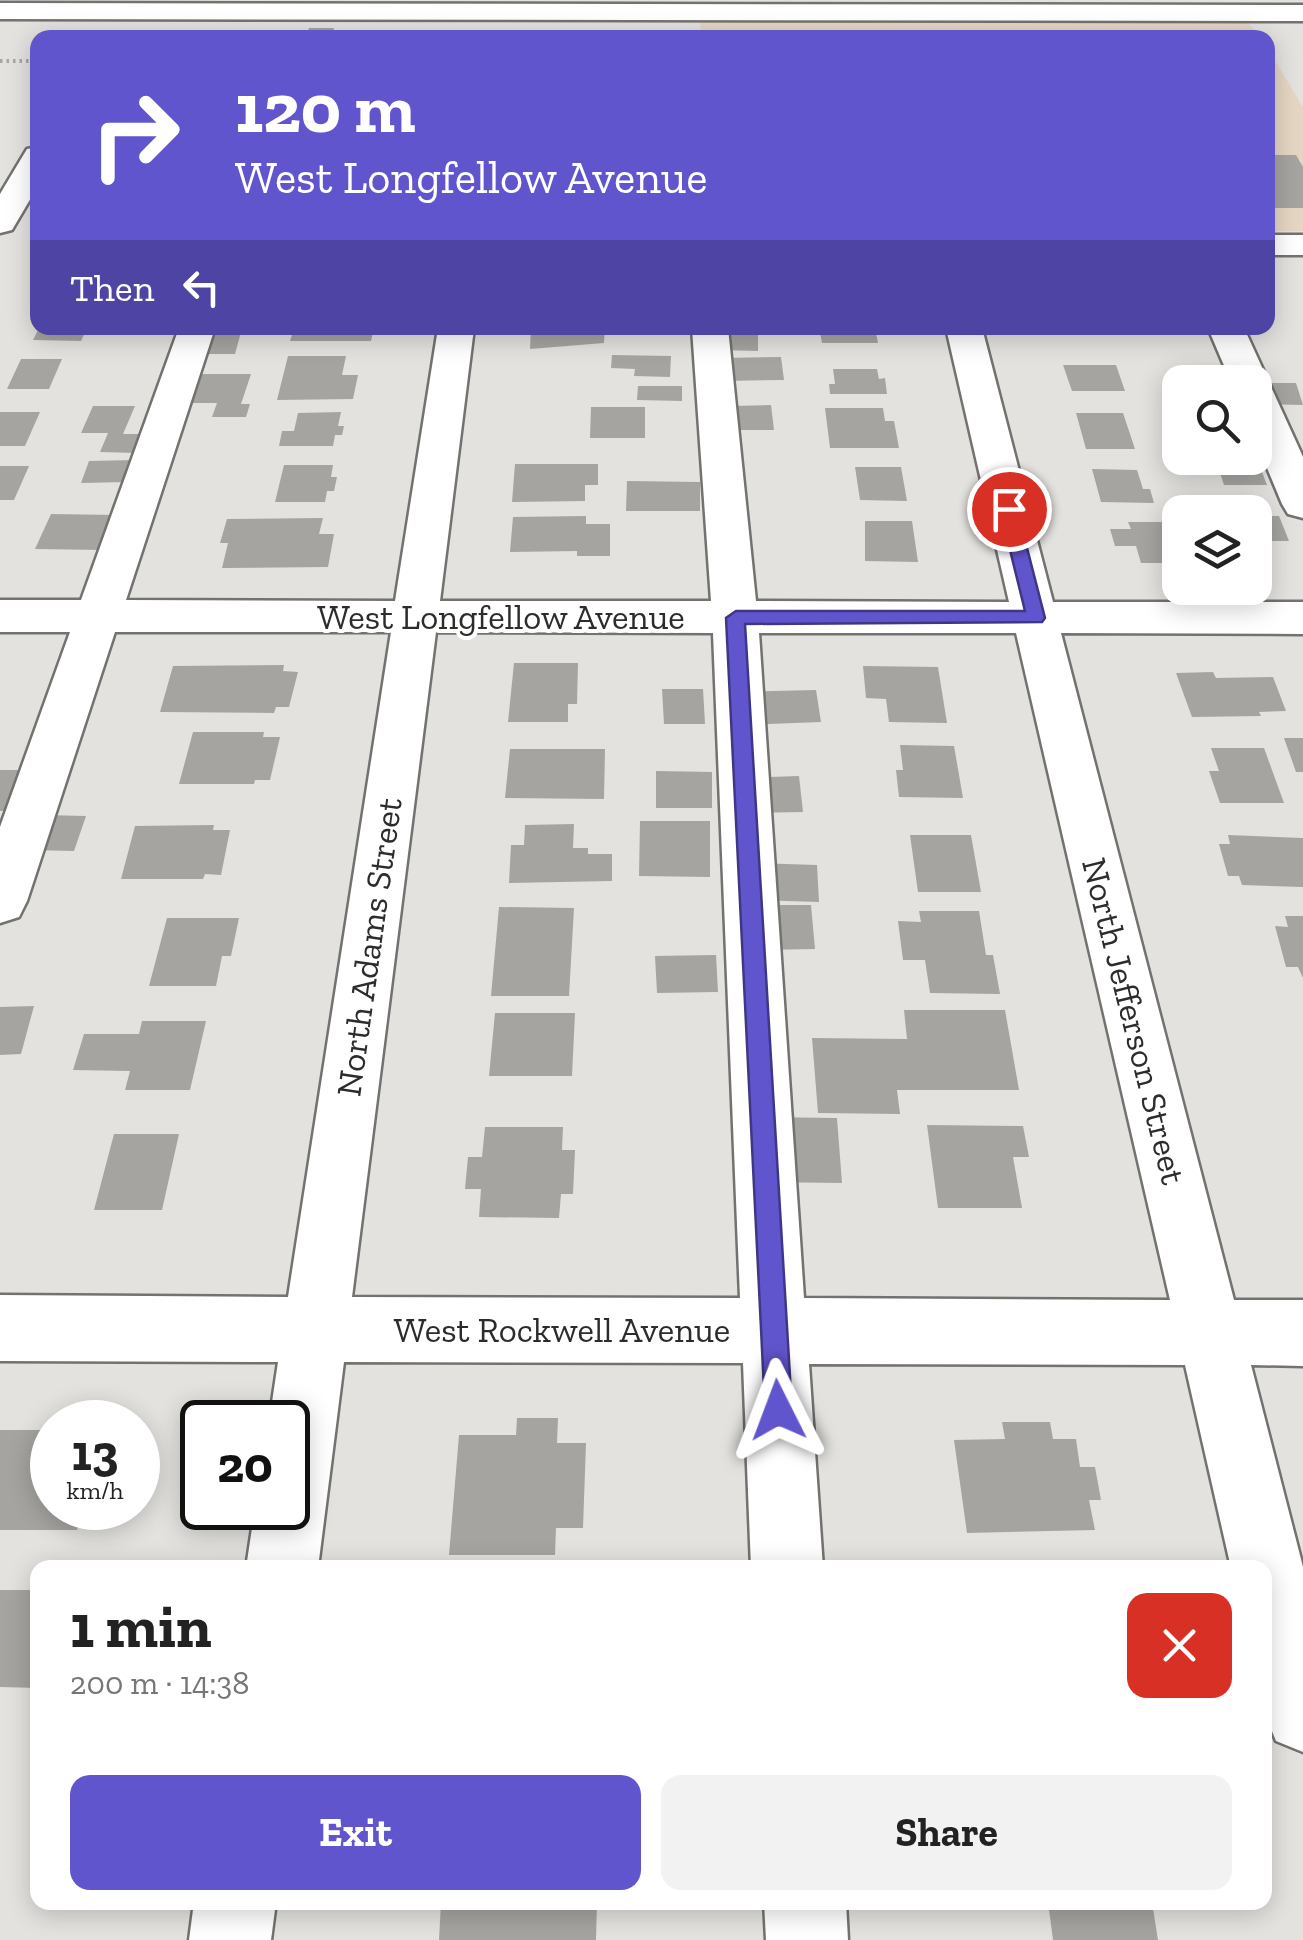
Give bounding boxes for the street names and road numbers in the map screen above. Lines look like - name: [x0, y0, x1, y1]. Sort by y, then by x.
- street label: West Longfellow Avenue: [317, 596, 685, 638]
- street label: North Adams Street: [327, 795, 411, 1099]
- street label: North Jefferson Street: [1073, 854, 1195, 1188]
- street label: West Rockwell Avenue: [394, 1309, 730, 1351]

